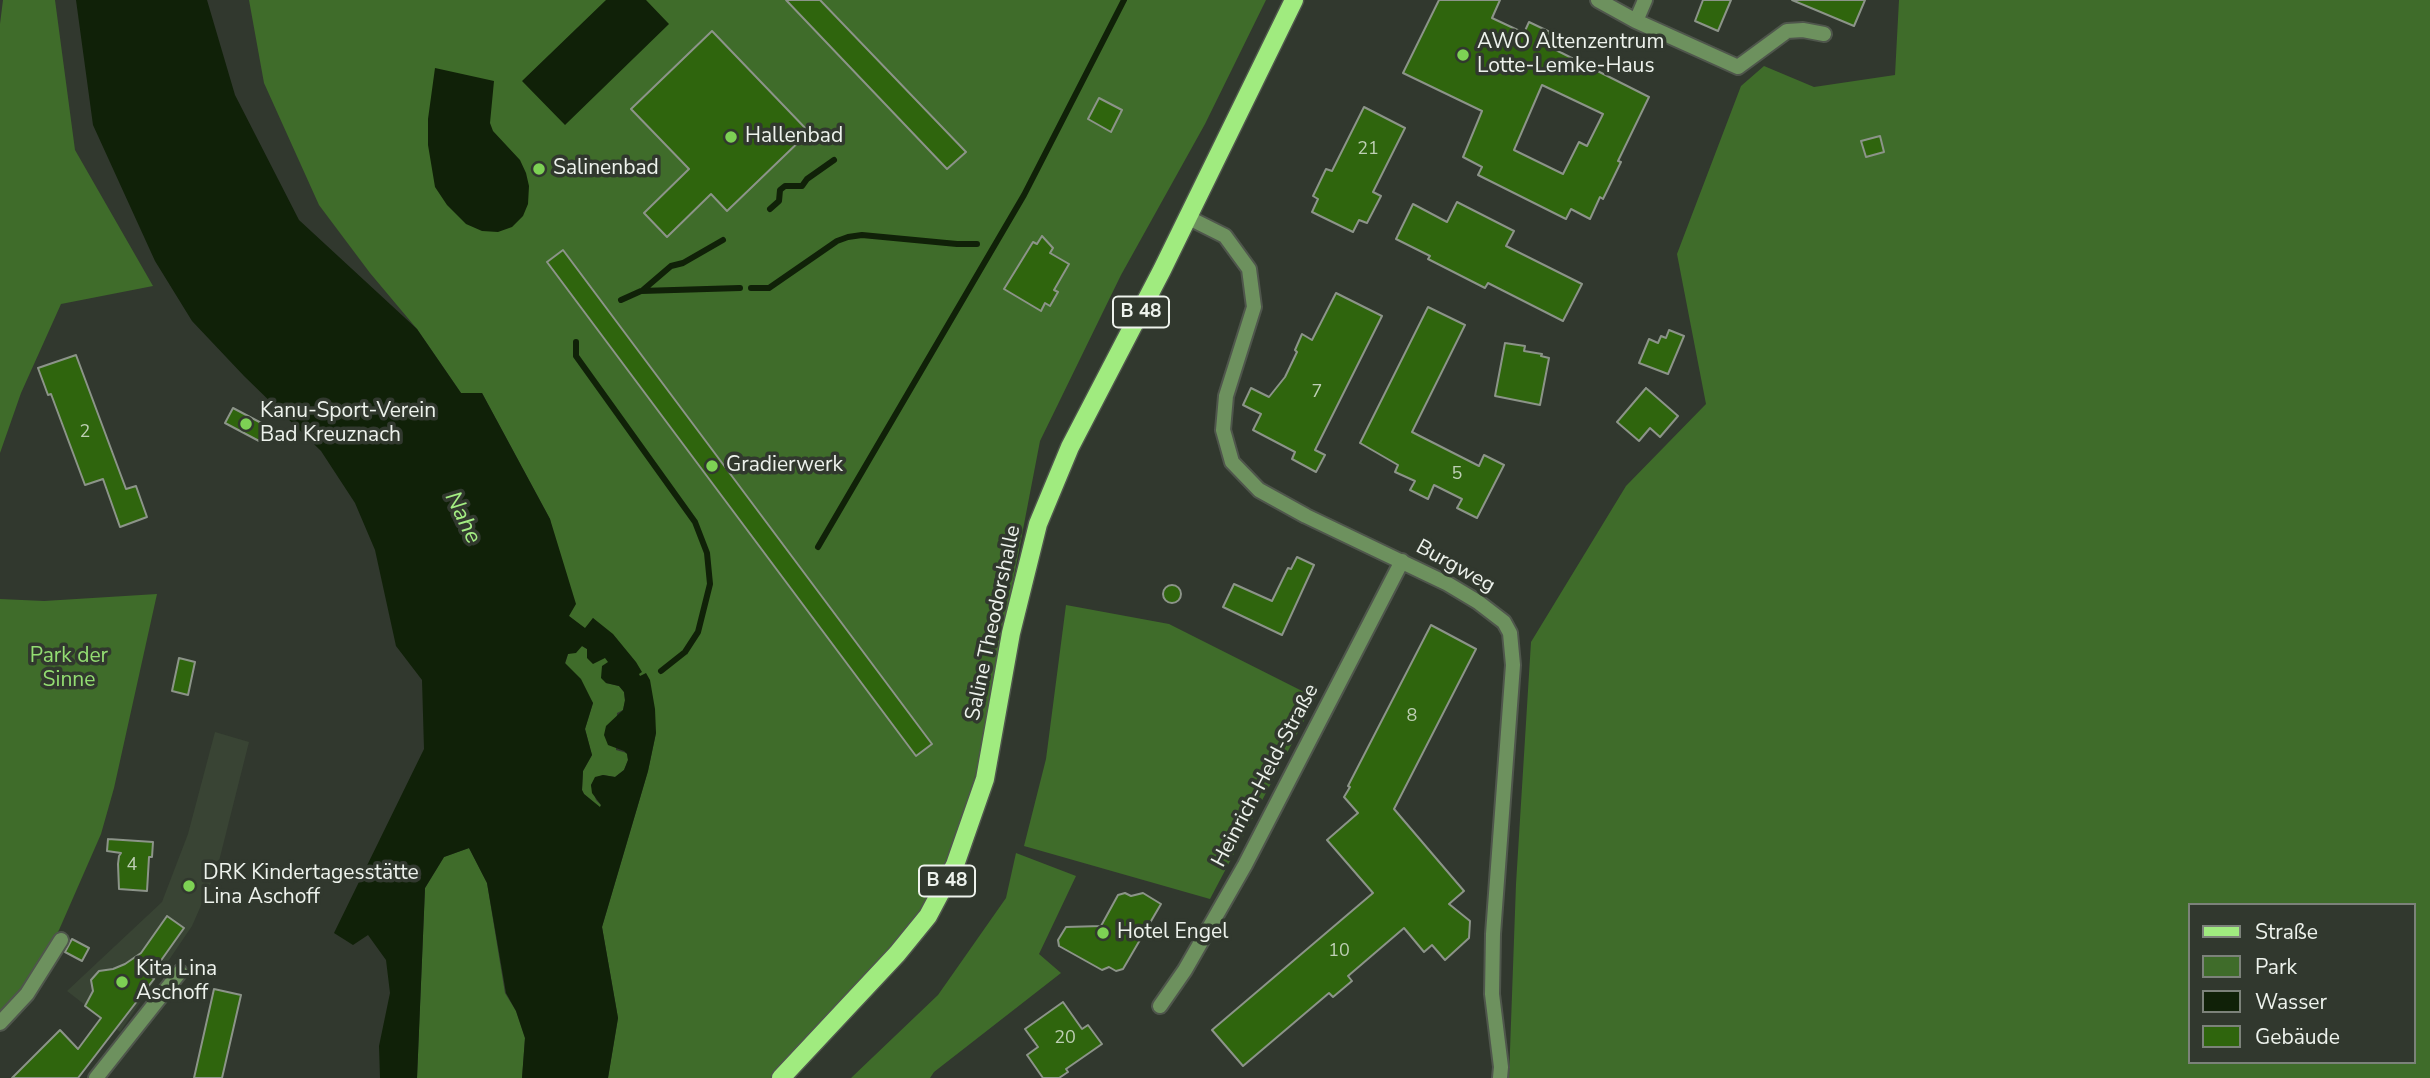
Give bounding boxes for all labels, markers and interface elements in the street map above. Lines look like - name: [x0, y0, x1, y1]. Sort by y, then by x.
- place label: AWO Altenzentrum Lotte-Lemke-Haus: [1477, 30, 1664, 80]
- marker: AWO Altenzentrum Lotte-Lemke-Haus: [1455, 47, 1471, 63]
- place label: Hallenbad: [745, 124, 843, 150]
- marker: Hallenbad: [723, 129, 739, 145]
- house number: 21: [1357, 139, 1379, 161]
- place label: Salinenbad: [553, 156, 659, 182]
- marker: Salinenbad: [531, 161, 547, 177]
- road number: B 48: [1113, 296, 1169, 328]
- house number: 7: [1312, 382, 1322, 404]
- place label: Kanu-Sport-Verein Bad Kreuznach: [260, 399, 436, 449]
- marker: Kanu-Sport-Verein Bad Kreuznach: [238, 416, 254, 432]
- house number: 2: [80, 422, 90, 444]
- place label: Gradierwerk: [726, 453, 843, 479]
- marker: Gradierwerk: [704, 458, 720, 474]
- house number: 5: [1452, 464, 1462, 486]
- water label: Nahe: [438, 487, 486, 549]
- street label: Saline Theodorshalle: [961, 523, 1027, 723]
- street label: Burgweg: [1411, 535, 1499, 599]
- park label: Park der Sinne: [30, 644, 108, 694]
- street label: Heinrich-Held-Straße: [1207, 680, 1325, 872]
- house number: 8: [1407, 706, 1417, 728]
- house number: 4: [127, 855, 137, 877]
- place label: DRK Kindertagesstätte Lina Aschoff: [203, 861, 419, 911]
- road number: B 48: [919, 866, 975, 897]
- marker: DRK Kindertagesstätte Lina Aschoff: [181, 878, 197, 894]
- legend: [2188, 903, 2416, 1064]
- text: Straße: [2255, 918, 2318, 946]
- place label: Hotel Engel: [1117, 920, 1228, 946]
- marker: Hotel Engel: [1095, 925, 1111, 941]
- house number: 10: [1328, 941, 1350, 963]
- text: Park: [2255, 953, 2297, 981]
- place label: Kita Lina Aschoff: [136, 957, 217, 1007]
- marker: Kita Lina Aschoff: [114, 974, 130, 990]
- text: Wasser: [2255, 988, 2327, 1016]
- text: Gebäude: [2255, 1023, 2340, 1051]
- house number: 20: [1054, 1028, 1076, 1050]

